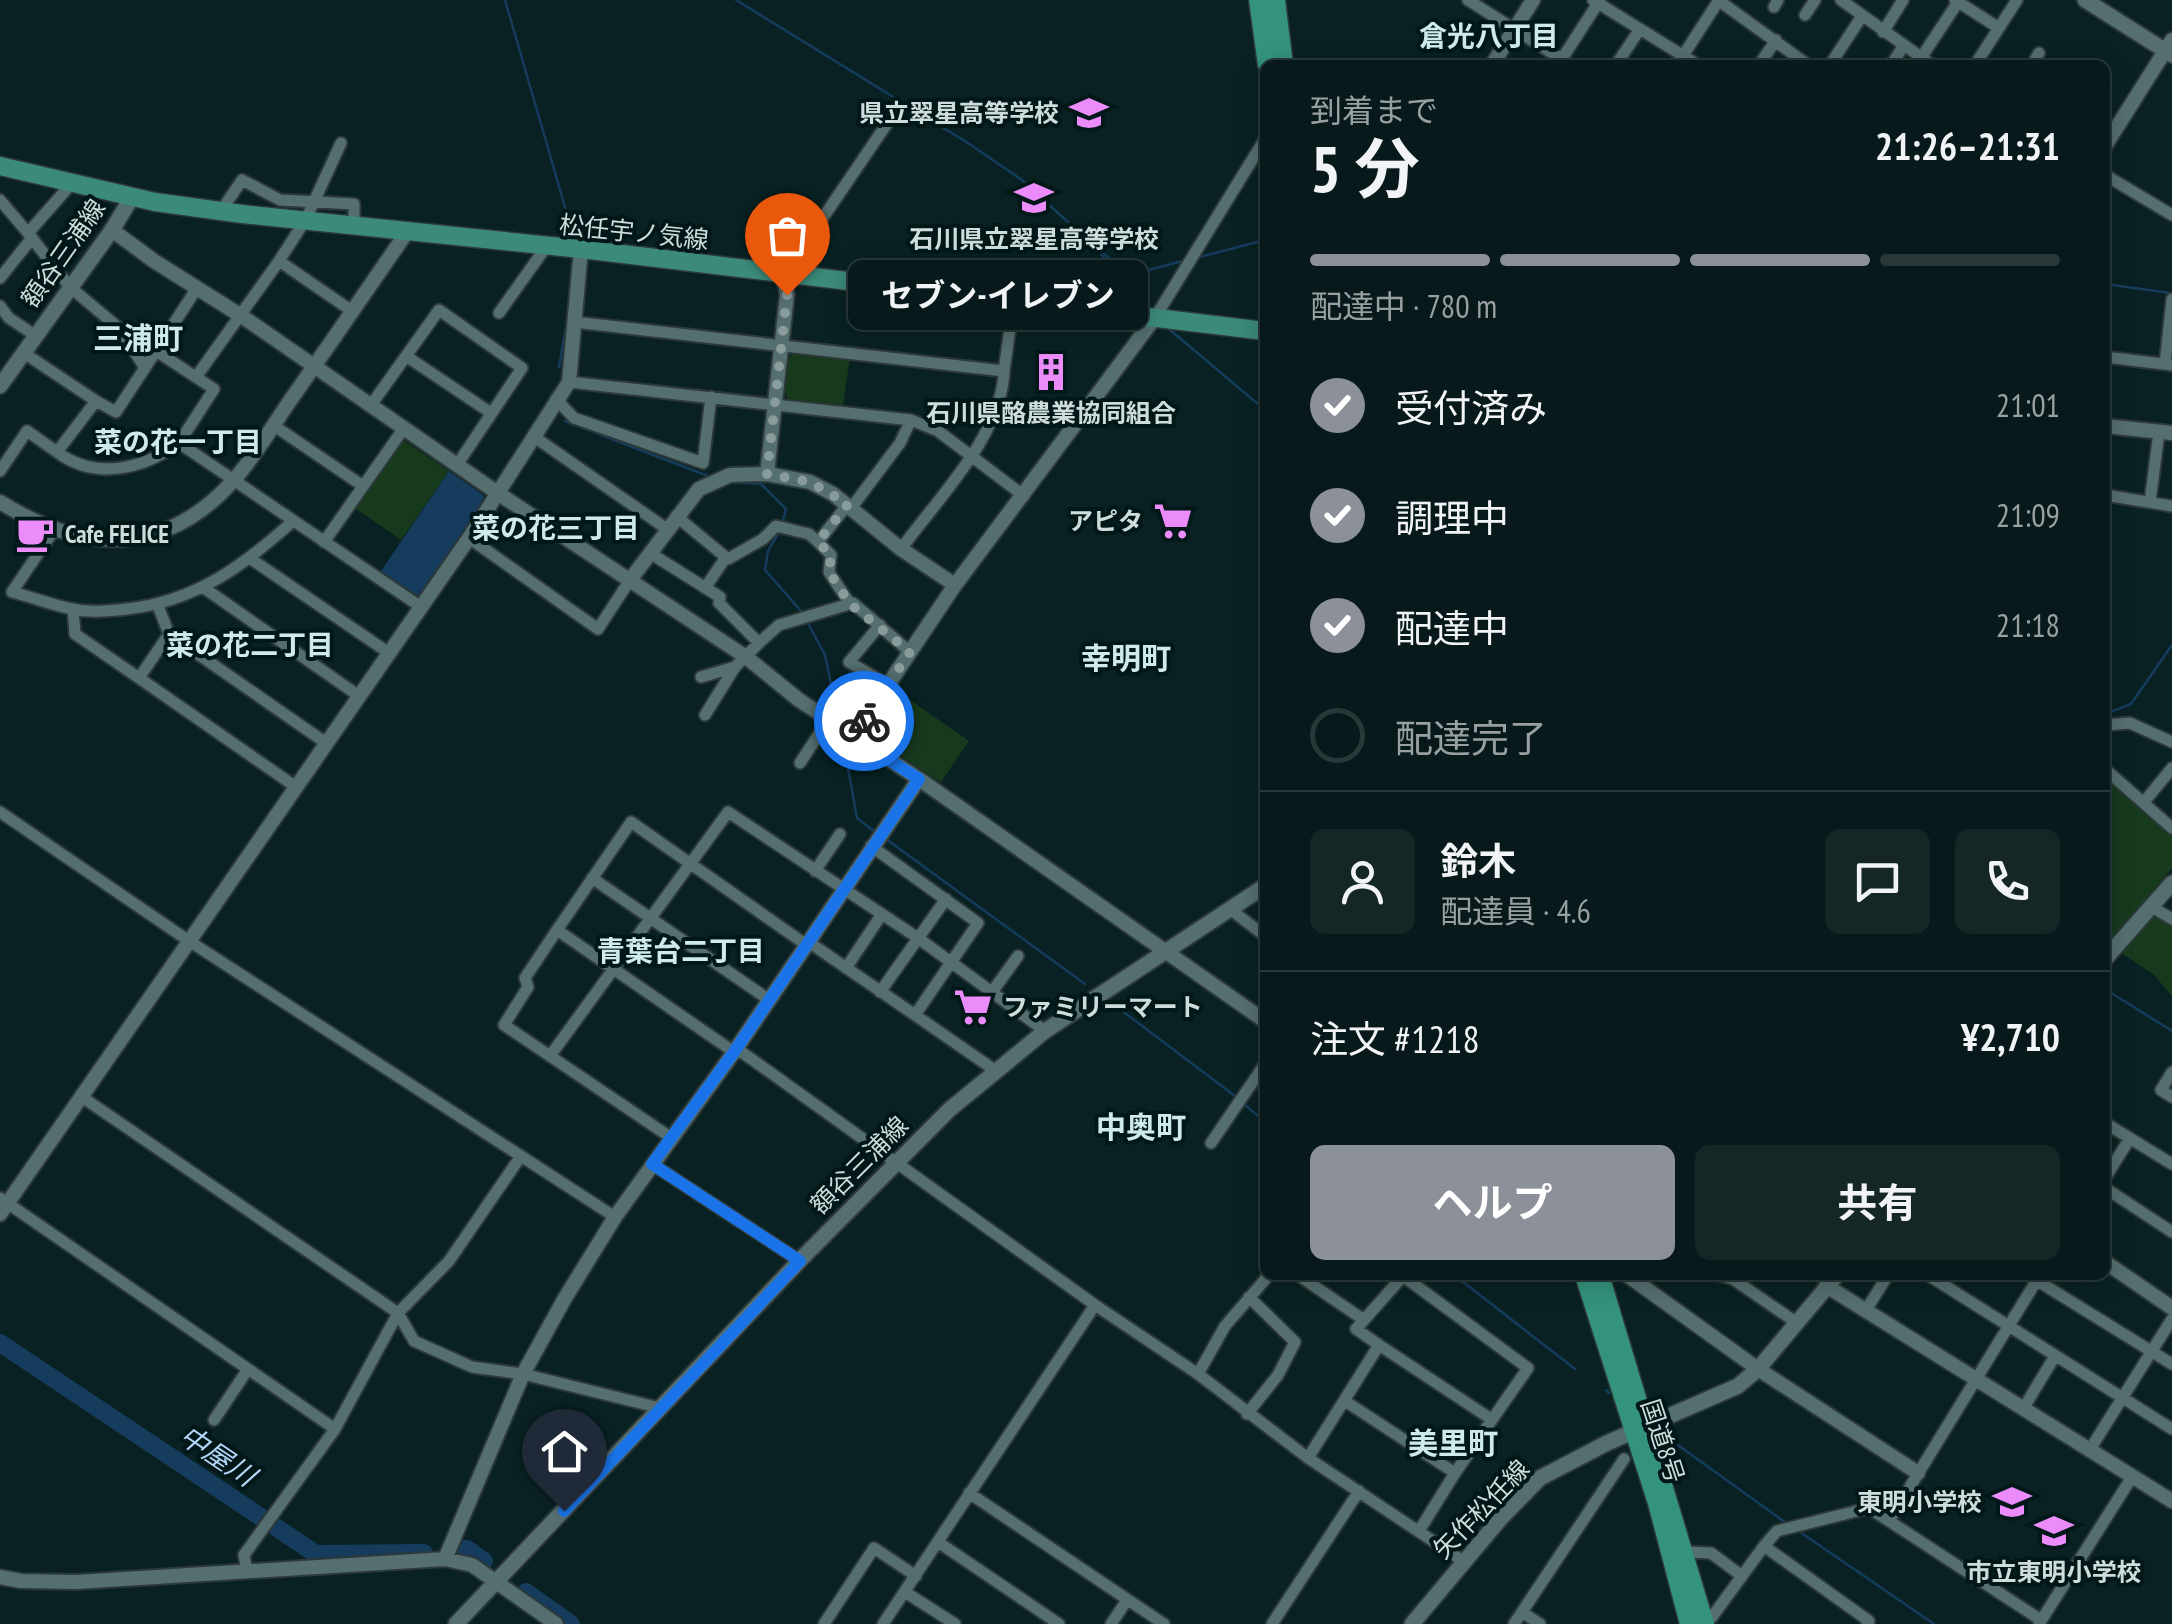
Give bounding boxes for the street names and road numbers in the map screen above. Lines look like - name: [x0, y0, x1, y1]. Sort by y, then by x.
- street label: 額谷三浦線: [14, 193, 112, 313]
- street label: 松任宇ノ気線: [558, 208, 710, 256]
- street label: 額谷三浦線: [803, 1109, 915, 1221]
- street label: 国道8号: [1634, 1395, 1692, 1487]
- street label: 矢作松任線: [1426, 1453, 1536, 1565]

